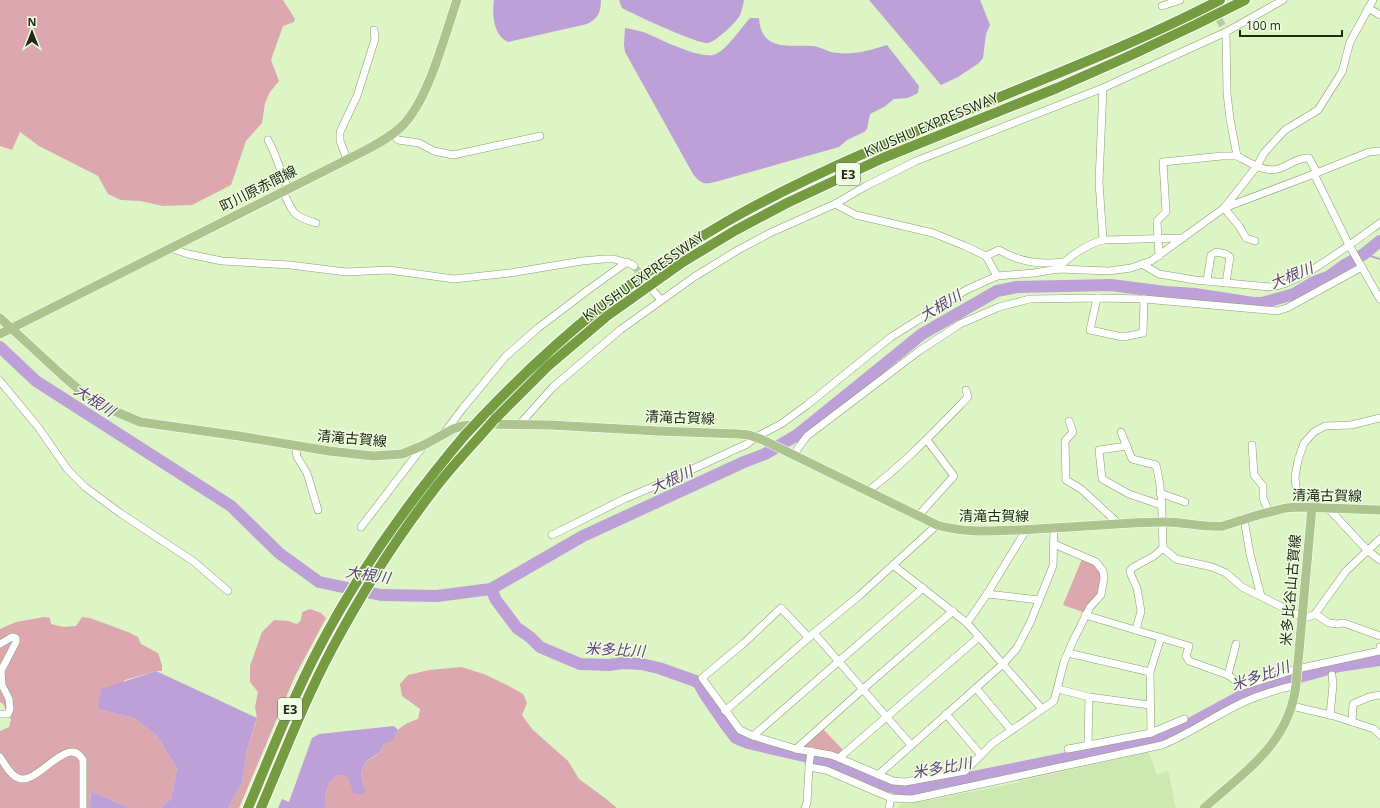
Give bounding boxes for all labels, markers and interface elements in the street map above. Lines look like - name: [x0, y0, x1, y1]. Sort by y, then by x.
- north arrow: [12, 12, 52, 52]
- scale bar: [1240, 12, 1342, 38]
- text: N: [28, 14, 36, 29]
- text: 100 m: [1246, 17, 1281, 34]
- street label: KYUSHU EXPRESSWAY: [861, 87, 1001, 161]
- street label: 町川原赤間線: [216, 160, 300, 216]
- road number: E3: [836, 163, 860, 185]
- street label: KYUSHU EXPRESSWAY: [579, 227, 708, 325]
- water label: 大根川: [1266, 257, 1317, 293]
- water label: 大根川: [916, 284, 966, 325]
- water label: 大根川: [71, 379, 121, 422]
- street label: 清滝古賀線: [645, 406, 715, 428]
- street label: 清滝古賀線: [316, 425, 388, 451]
- water label: 大根川: [646, 460, 697, 497]
- street label: 清滝古賀線: [1292, 485, 1362, 505]
- street label: 清滝古賀線: [959, 506, 1029, 525]
- street label: 米多比谷山古賀線: [1276, 533, 1304, 647]
- water label: 大根川: [344, 561, 394, 588]
- water label: 米多比川: [585, 637, 647, 661]
- water label: 米多比川: [1228, 655, 1294, 694]
- road number: E3: [278, 698, 302, 720]
- water label: 米多比川: [911, 752, 975, 782]

